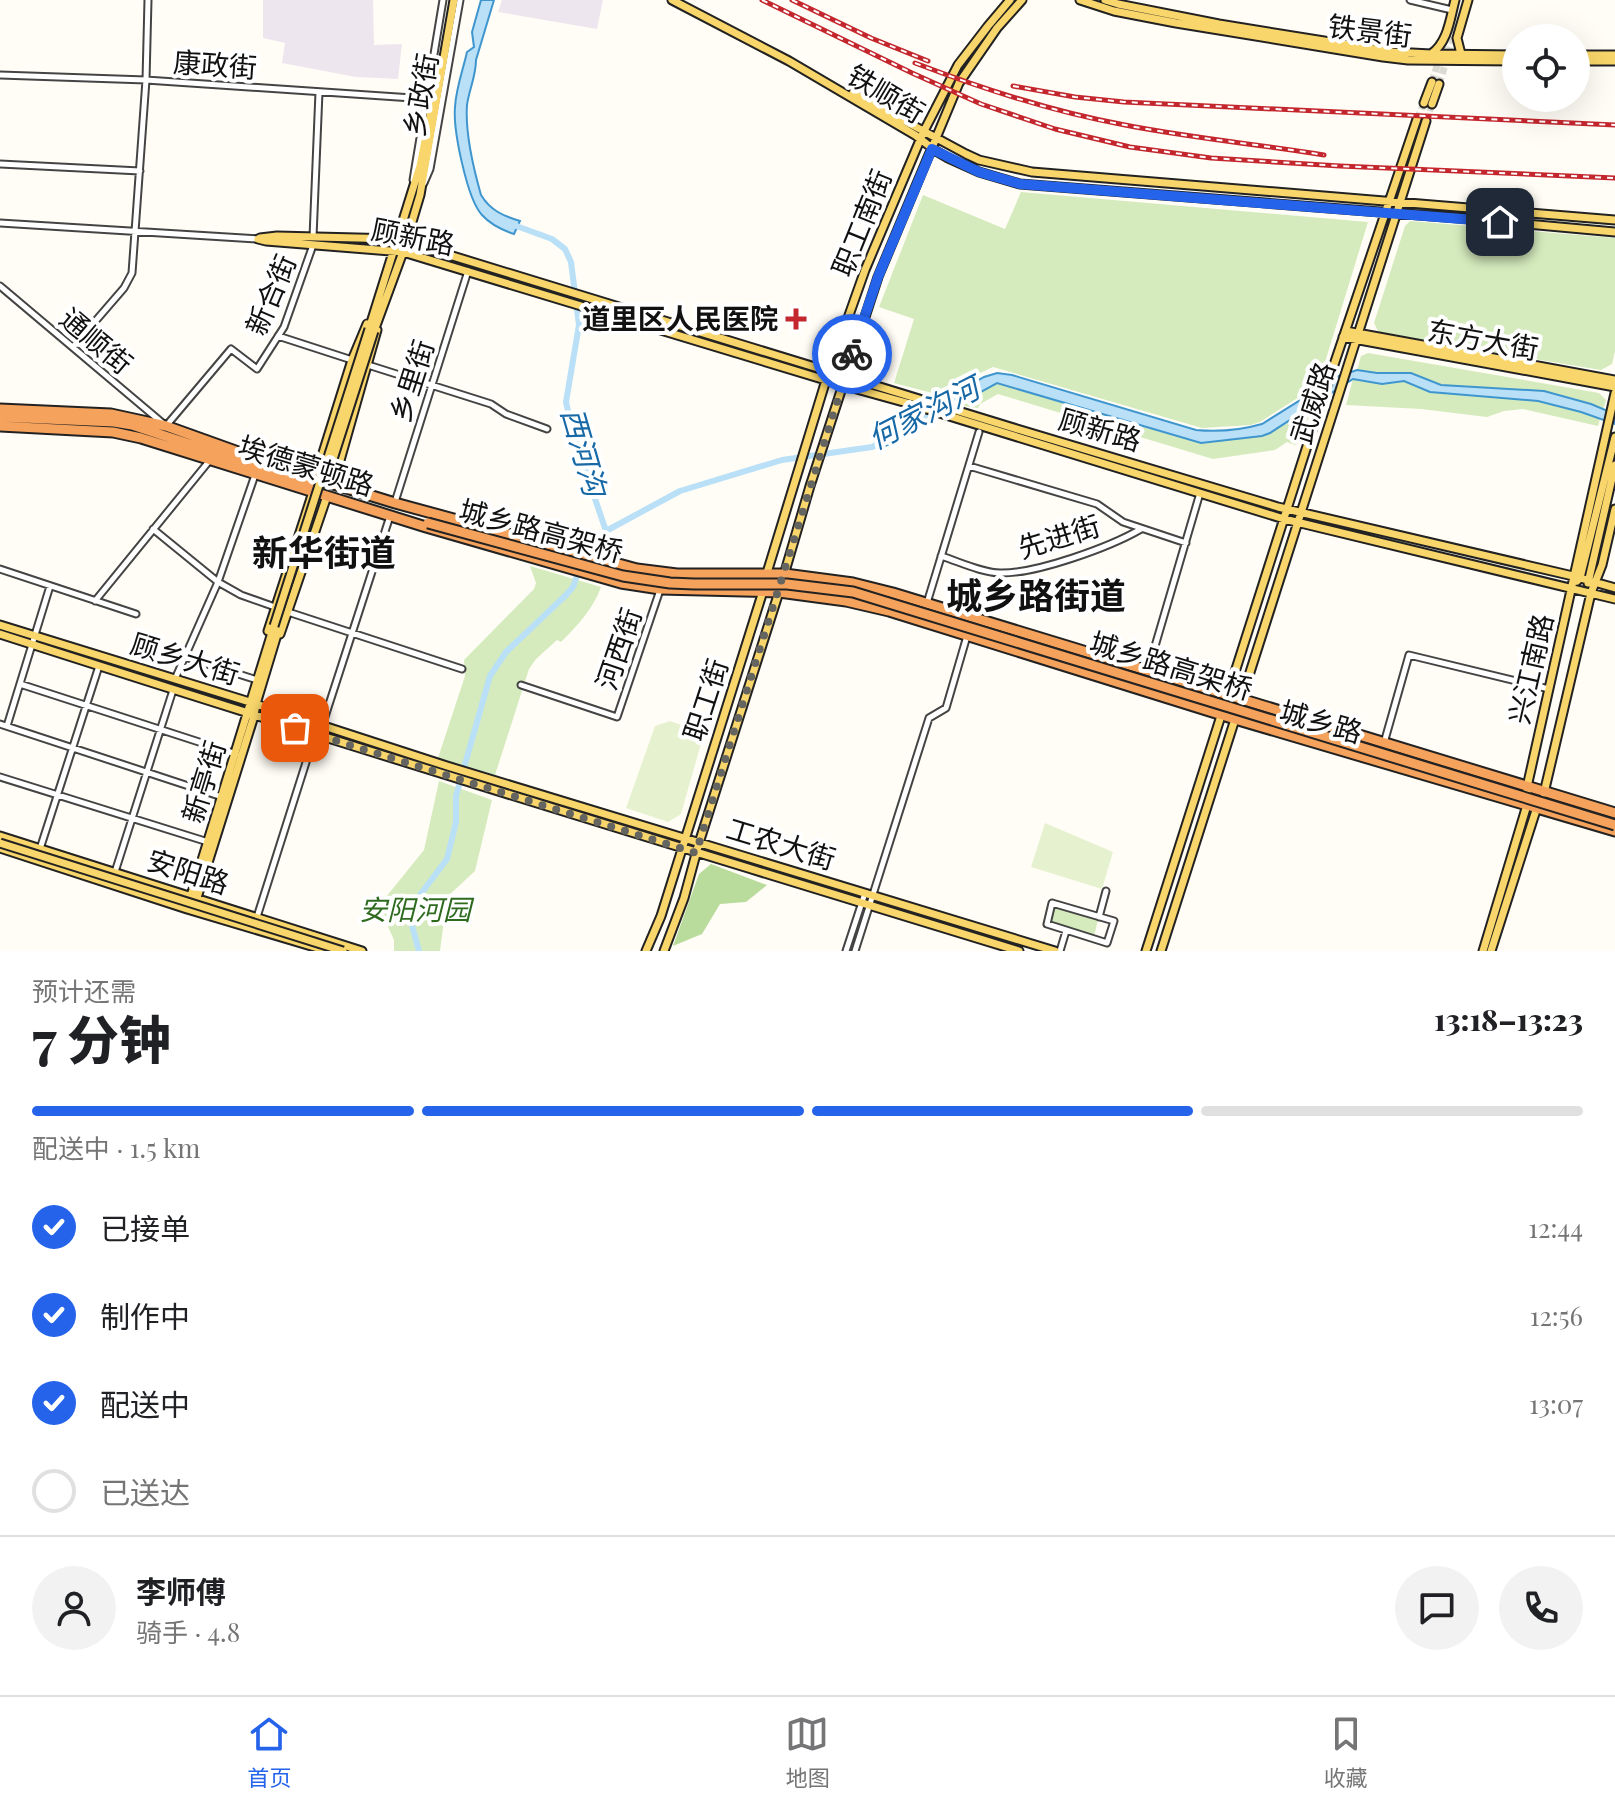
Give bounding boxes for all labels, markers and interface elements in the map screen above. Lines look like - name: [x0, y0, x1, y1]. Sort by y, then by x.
- street label: 铁景街: [1326, 6, 1414, 53]
- map controls: [1502, 24, 1590, 112]
- button: locate: [1502, 24, 1590, 112]
- street label: 康政街: [172, 42, 258, 85]
- street label: 乡政街: [394, 50, 445, 139]
- street label: 铁顺街: [841, 55, 932, 130]
- street label: 职工南街: [822, 164, 899, 281]
- pin: [1466, 188, 1534, 256]
- icon: home: [1478, 200, 1522, 244]
- street label: 顾新路: [369, 209, 458, 262]
- street label: 新合街: [236, 249, 303, 340]
- street label: 通顺街: [53, 299, 141, 381]
- place label: 道里区人民医院: [582, 299, 778, 336]
- marker: 道里区人民医院: [785, 308, 807, 330]
- street label: 东方大街: [1425, 311, 1542, 366]
- courier: [812, 314, 892, 394]
- icon: bike: [830, 332, 874, 376]
- street label: 乡里街: [380, 335, 441, 426]
- street label: 武威路: [1281, 357, 1342, 448]
- water label: 何家沟河: [861, 365, 990, 457]
- street label: 顾新路: [1055, 399, 1146, 458]
- water label: 西河沟: [553, 403, 617, 503]
- street label: 埃德蒙顿路: [234, 426, 379, 503]
- street label: 城乡路高架桥: [455, 490, 627, 569]
- street label: 先进街: [1013, 506, 1104, 566]
- district label: 新华街道: [252, 527, 396, 575]
- district label: 城乡路街道: [946, 570, 1126, 618]
- street label: 河西街: [586, 603, 649, 694]
- street label: 兴江南路: [1499, 610, 1560, 727]
- street label: 城乡路高架桥: [1086, 622, 1257, 707]
- street label: 顾乡大街: [126, 623, 244, 692]
- street label: 职工街: [674, 654, 735, 745]
- street label: 城乡路: [1276, 691, 1367, 750]
- pin: [261, 694, 329, 762]
- icon: bag: [273, 706, 317, 750]
- street label: 新亭街: [173, 736, 233, 827]
- street label: 工农大街: [722, 808, 840, 877]
- street label: 安阳路: [143, 840, 234, 901]
- park label: 安阳河园: [359, 890, 475, 927]
- text: 预计还需: [32, 973, 136, 1008]
- text: 13:18–13:23: [1434, 999, 1583, 1039]
- text: 7 分钟: [32, 1003, 171, 1072]
- text: 配送中 · 1.5 km: [32, 1130, 200, 1165]
- icon: check: [32, 1205, 76, 1249]
- text: 已接单: [100, 1208, 190, 1248]
- text: 12:44: [1528, 1210, 1583, 1245]
- icon: check: [32, 1293, 76, 1337]
- text: 制作中: [100, 1296, 190, 1336]
- text: 12:56: [1530, 1298, 1583, 1333]
- icon: check: [32, 1381, 76, 1425]
- text: 配送中: [100, 1384, 190, 1424]
- text: 13:07: [1529, 1386, 1583, 1421]
- text: 已送达: [100, 1472, 190, 1512]
- button: person: [32, 1566, 116, 1650]
- button: chat: [1395, 1566, 1479, 1650]
- button: phone: [1499, 1566, 1583, 1650]
- text: 李师傅: [136, 1571, 226, 1611]
- text: 骑手 · 4.8: [136, 1614, 240, 1649]
- tab: 首页: [247, 1712, 291, 1792]
- tab: 地图: [785, 1712, 830, 1792]
- tab: 收藏: [1324, 1712, 1368, 1792]

